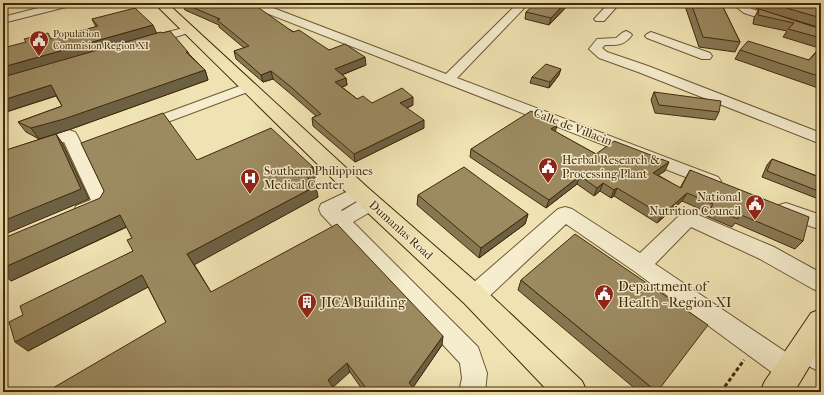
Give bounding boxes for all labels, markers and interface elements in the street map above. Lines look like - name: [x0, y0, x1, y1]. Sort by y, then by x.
- place label: Population Commision Region XI: [53, 28, 149, 52]
- public building icon: Population Commision Region XI: [28, 29, 50, 57]
- street label: Calle de Villacin: [532, 106, 614, 148]
- place label: Herbal Research & Processing Plant: [562, 153, 660, 181]
- public building icon: Herbal Research & Processing Plant: [537, 156, 559, 184]
- place label: Southern Philippines Medical Center: [264, 164, 373, 192]
- hospital icon: Southern Philippines Medical Center: [239, 167, 261, 195]
- place label: National Nutrition Council: [649, 190, 742, 218]
- public building icon: National Nutrition Council: [744, 193, 766, 221]
- street label: Dumanlas Road: [366, 198, 436, 263]
- place label: Department of Health - Region XI: [618, 278, 732, 311]
- public building icon: Department of Health - Region XI: [593, 283, 615, 311]
- building icon: JICA Building: [296, 291, 318, 319]
- place label: JICA Building: [320, 294, 406, 311]

